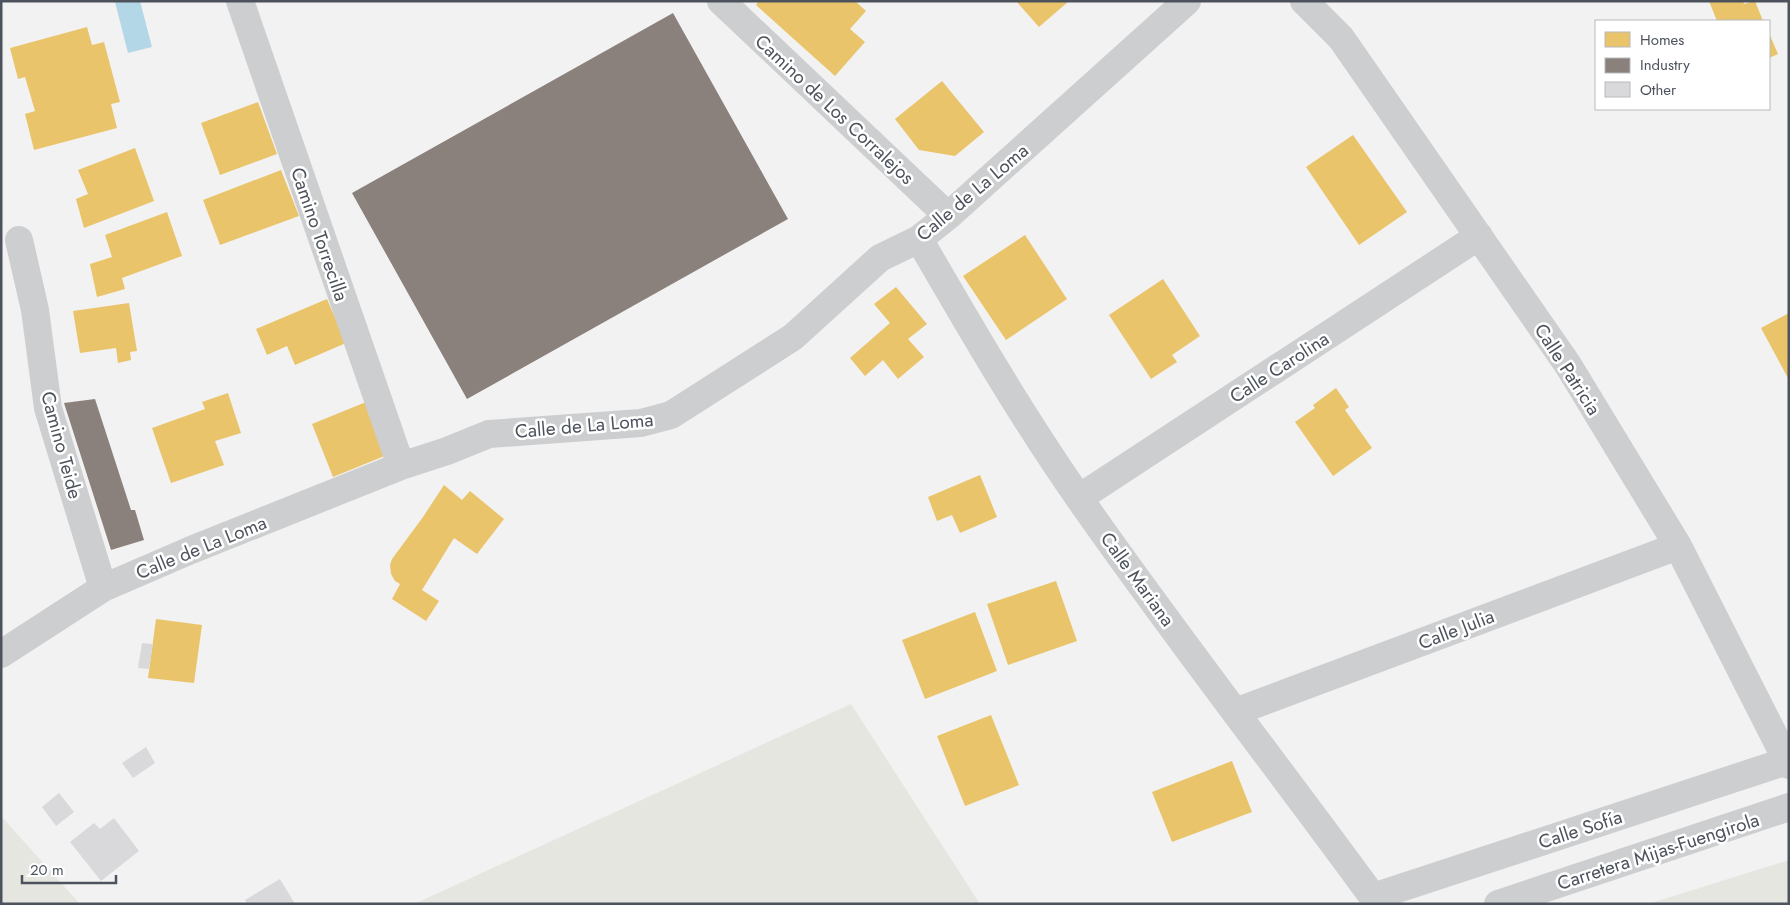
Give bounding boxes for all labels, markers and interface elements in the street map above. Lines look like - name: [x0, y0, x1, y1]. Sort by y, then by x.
- legend: [1595, 20, 1770, 110]
- street label: Camino de Los Corralejos: [749, 28, 921, 191]
- text: Homes: [1640, 29, 1684, 51]
- text: Industry: [1640, 54, 1690, 76]
- text: Other: [1640, 79, 1677, 101]
- street label: Calle de La Loma: [910, 137, 1034, 247]
- street label: Camino Torrecilla: [284, 164, 355, 305]
- street label: Calle Patricia: [1528, 318, 1607, 420]
- street label: Calle Carolina: [1224, 325, 1334, 410]
- street label: Camino Teide: [34, 388, 89, 502]
- street label: Calle de La Loma: [514, 406, 654, 445]
- street label: Calle de La Loma: [132, 509, 271, 586]
- street label: Calle Mariana: [1094, 527, 1181, 632]
- street label: Calle Julia: [1414, 603, 1498, 656]
- street label: Calle Sofía: [1535, 803, 1626, 856]
- street label: Carretera Mijas-Fuengirola: [1554, 806, 1763, 897]
- scale bar: [22, 852, 116, 884]
- text: 20 m: [30, 859, 64, 881]

